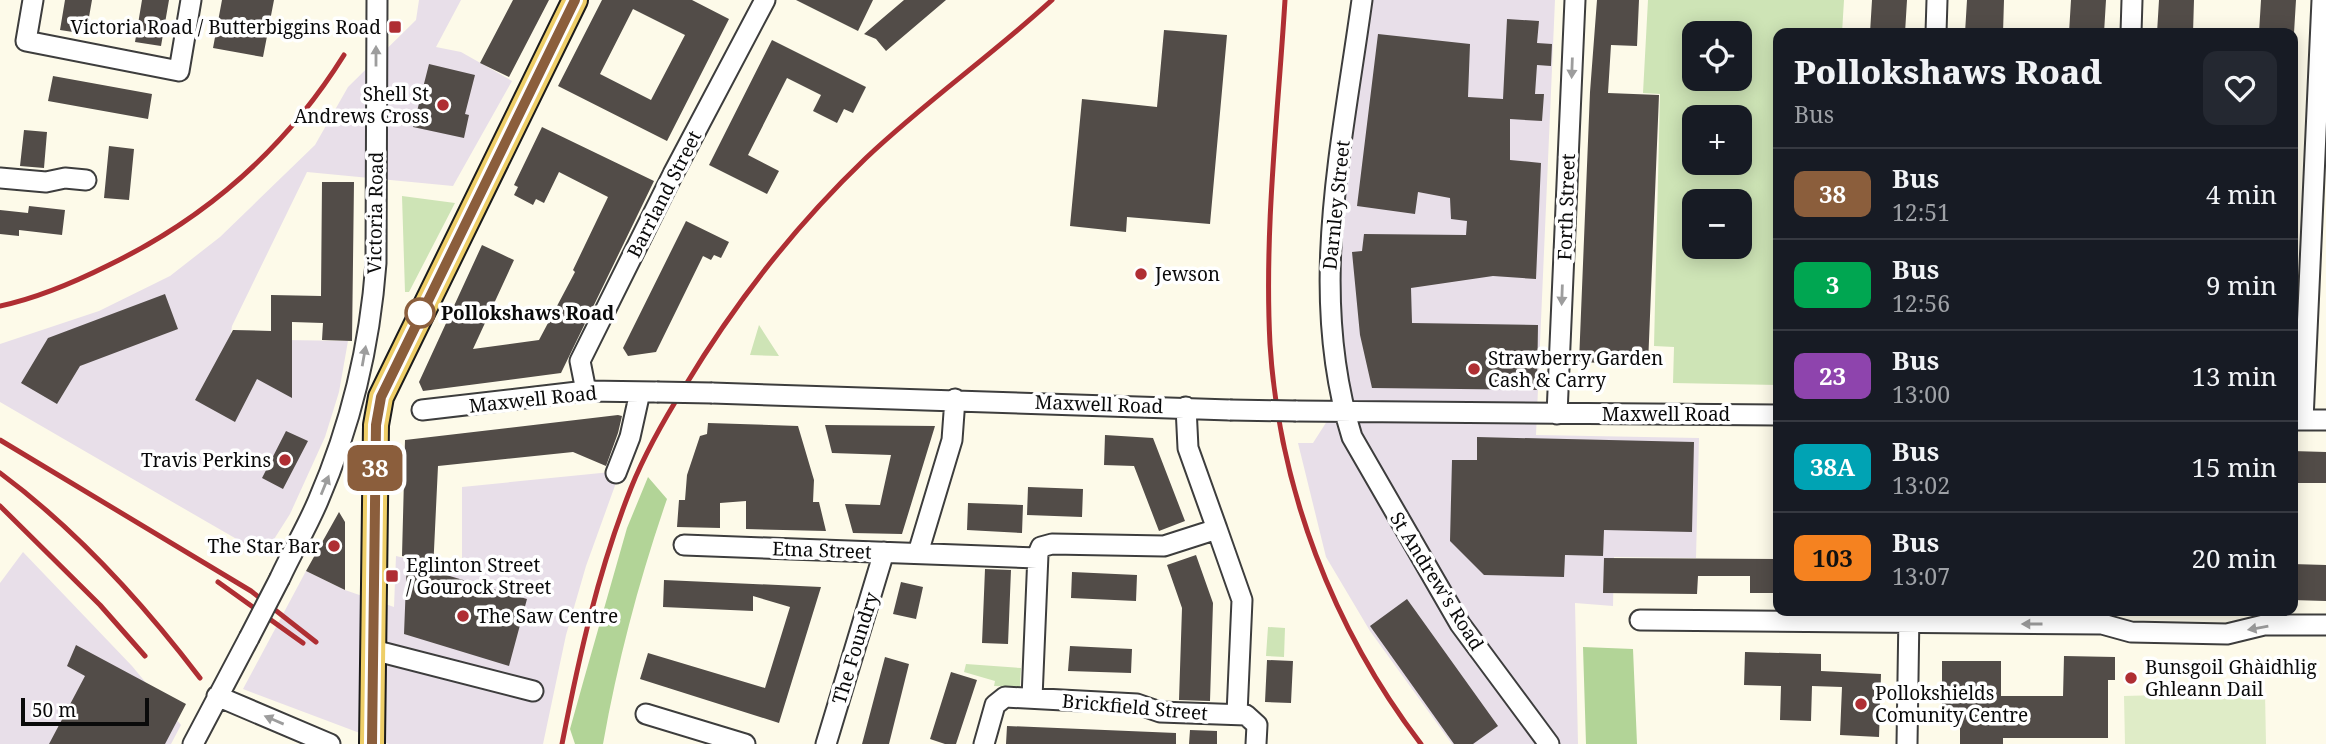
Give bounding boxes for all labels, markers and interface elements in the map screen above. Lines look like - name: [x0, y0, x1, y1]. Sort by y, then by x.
- place label: Victoria Road / Butterbiggins Road: [70, 14, 381, 40]
- marker: Victoria Road / Butterbiggins Road: [387, 19, 403, 35]
- map controls: [1682, 21, 1752, 259]
- button: locate: [1682, 21, 1752, 91]
- one-way arrow: [370, 45, 382, 67]
- text: Pollokshaws Road: [1794, 49, 2102, 94]
- button: heart: [2203, 51, 2277, 125]
- one-way arrow: [1566, 57, 1577, 79]
- place label: Shell St Andrews Cross: [294, 81, 429, 129]
- marker: Shell St Andrews Cross: [435, 97, 451, 113]
- text: Bus: [1794, 98, 1834, 130]
- button: +: [1682, 105, 1752, 175]
- street label: Barrland Street: [621, 126, 707, 262]
- street label: Darnley Street: [1316, 138, 1356, 271]
- street label: Victoria Road: [361, 151, 389, 274]
- street label: Forth Street: [1551, 153, 1581, 261]
- text: Bus: [1892, 160, 1939, 196]
- text: 4 min: [2206, 176, 2277, 212]
- text: 38: [1819, 177, 1846, 210]
- button: −: [1682, 189, 1752, 259]
- text: 12:51: [1892, 196, 1950, 228]
- text: Bus: [1892, 251, 1939, 287]
- place label: Jewson: [1154, 261, 1220, 287]
- marker: Jewson: [1133, 266, 1149, 282]
- text: 9 min: [2206, 267, 2277, 303]
- text: 3: [1826, 268, 1839, 301]
- one-way arrow: [1557, 285, 1568, 307]
- text: 12:56: [1892, 287, 1950, 319]
- marker: Pollokshaws Road: [405, 298, 435, 328]
- place label: Pollokshaws Road: [441, 300, 615, 326]
- text: Bus: [1892, 342, 1939, 378]
- one-way arrow: [359, 345, 370, 367]
- place label: Strawberry Garden Cash & Carry: [1488, 345, 1663, 393]
- text: 13 min: [2192, 358, 2277, 394]
- text: 23: [1819, 359, 1846, 392]
- marker: Strawberry Garden Cash & Carry: [1466, 361, 1482, 377]
- text: 13:00: [1892, 378, 1950, 410]
- street label: Maxwell Road: [468, 379, 599, 419]
- street label: Maxwell Road: [1034, 389, 1164, 419]
- street label: Maxwell Road: [1602, 401, 1731, 427]
- text: Bus: [1892, 433, 1939, 469]
- line badge: 38: [344, 445, 406, 491]
- place label: Travis Perkins: [141, 447, 271, 473]
- text: 15 min: [2192, 449, 2277, 485]
- text: 38A: [1810, 450, 1855, 483]
- text: 38: [361, 451, 389, 484]
- marker: Travis Perkins: [277, 452, 293, 468]
- text: 13:02: [1892, 469, 1950, 501]
- one-way arrow: [320, 475, 331, 496]
- street label: St Andrew's Road: [1384, 507, 1490, 655]
- text: Bus: [1892, 524, 1939, 560]
- place label: The Star Bar: [208, 533, 320, 559]
- street label: Etna Street: [772, 535, 872, 565]
- marker: The Star Bar: [326, 538, 342, 554]
- text: 20 min: [2192, 540, 2277, 576]
- text: 103: [1812, 541, 1853, 574]
- place label: Eglinton Street / Gourock Street: [406, 552, 552, 600]
- text: 13:07: [1892, 560, 1950, 592]
- marker: Eglinton Street / Gourock Street: [384, 568, 400, 584]
- street label: The Foundry: [826, 589, 884, 707]
- place label: The Saw Centre: [477, 603, 618, 629]
- marker: The Saw Centre: [455, 608, 471, 624]
- one-way arrow: [2021, 618, 2043, 630]
- one-way arrow: [2247, 622, 2269, 633]
- place label: Bunsgoil Ghàidhlig Ghleann Dail: [2145, 654, 2317, 702]
- marker: Bunsgoil Ghàidhlig Ghleann Dail: [2123, 670, 2139, 686]
- place label: Pollokshields Comunity Centre: [1875, 680, 2028, 728]
- street label: Brickfield Street: [1061, 688, 1209, 726]
- scale bar: [21, 695, 149, 727]
- marker: Pollokshields Comunity Centre: [1853, 696, 1869, 712]
- text: 50 m: [32, 697, 76, 723]
- one-way arrow: [263, 714, 284, 725]

